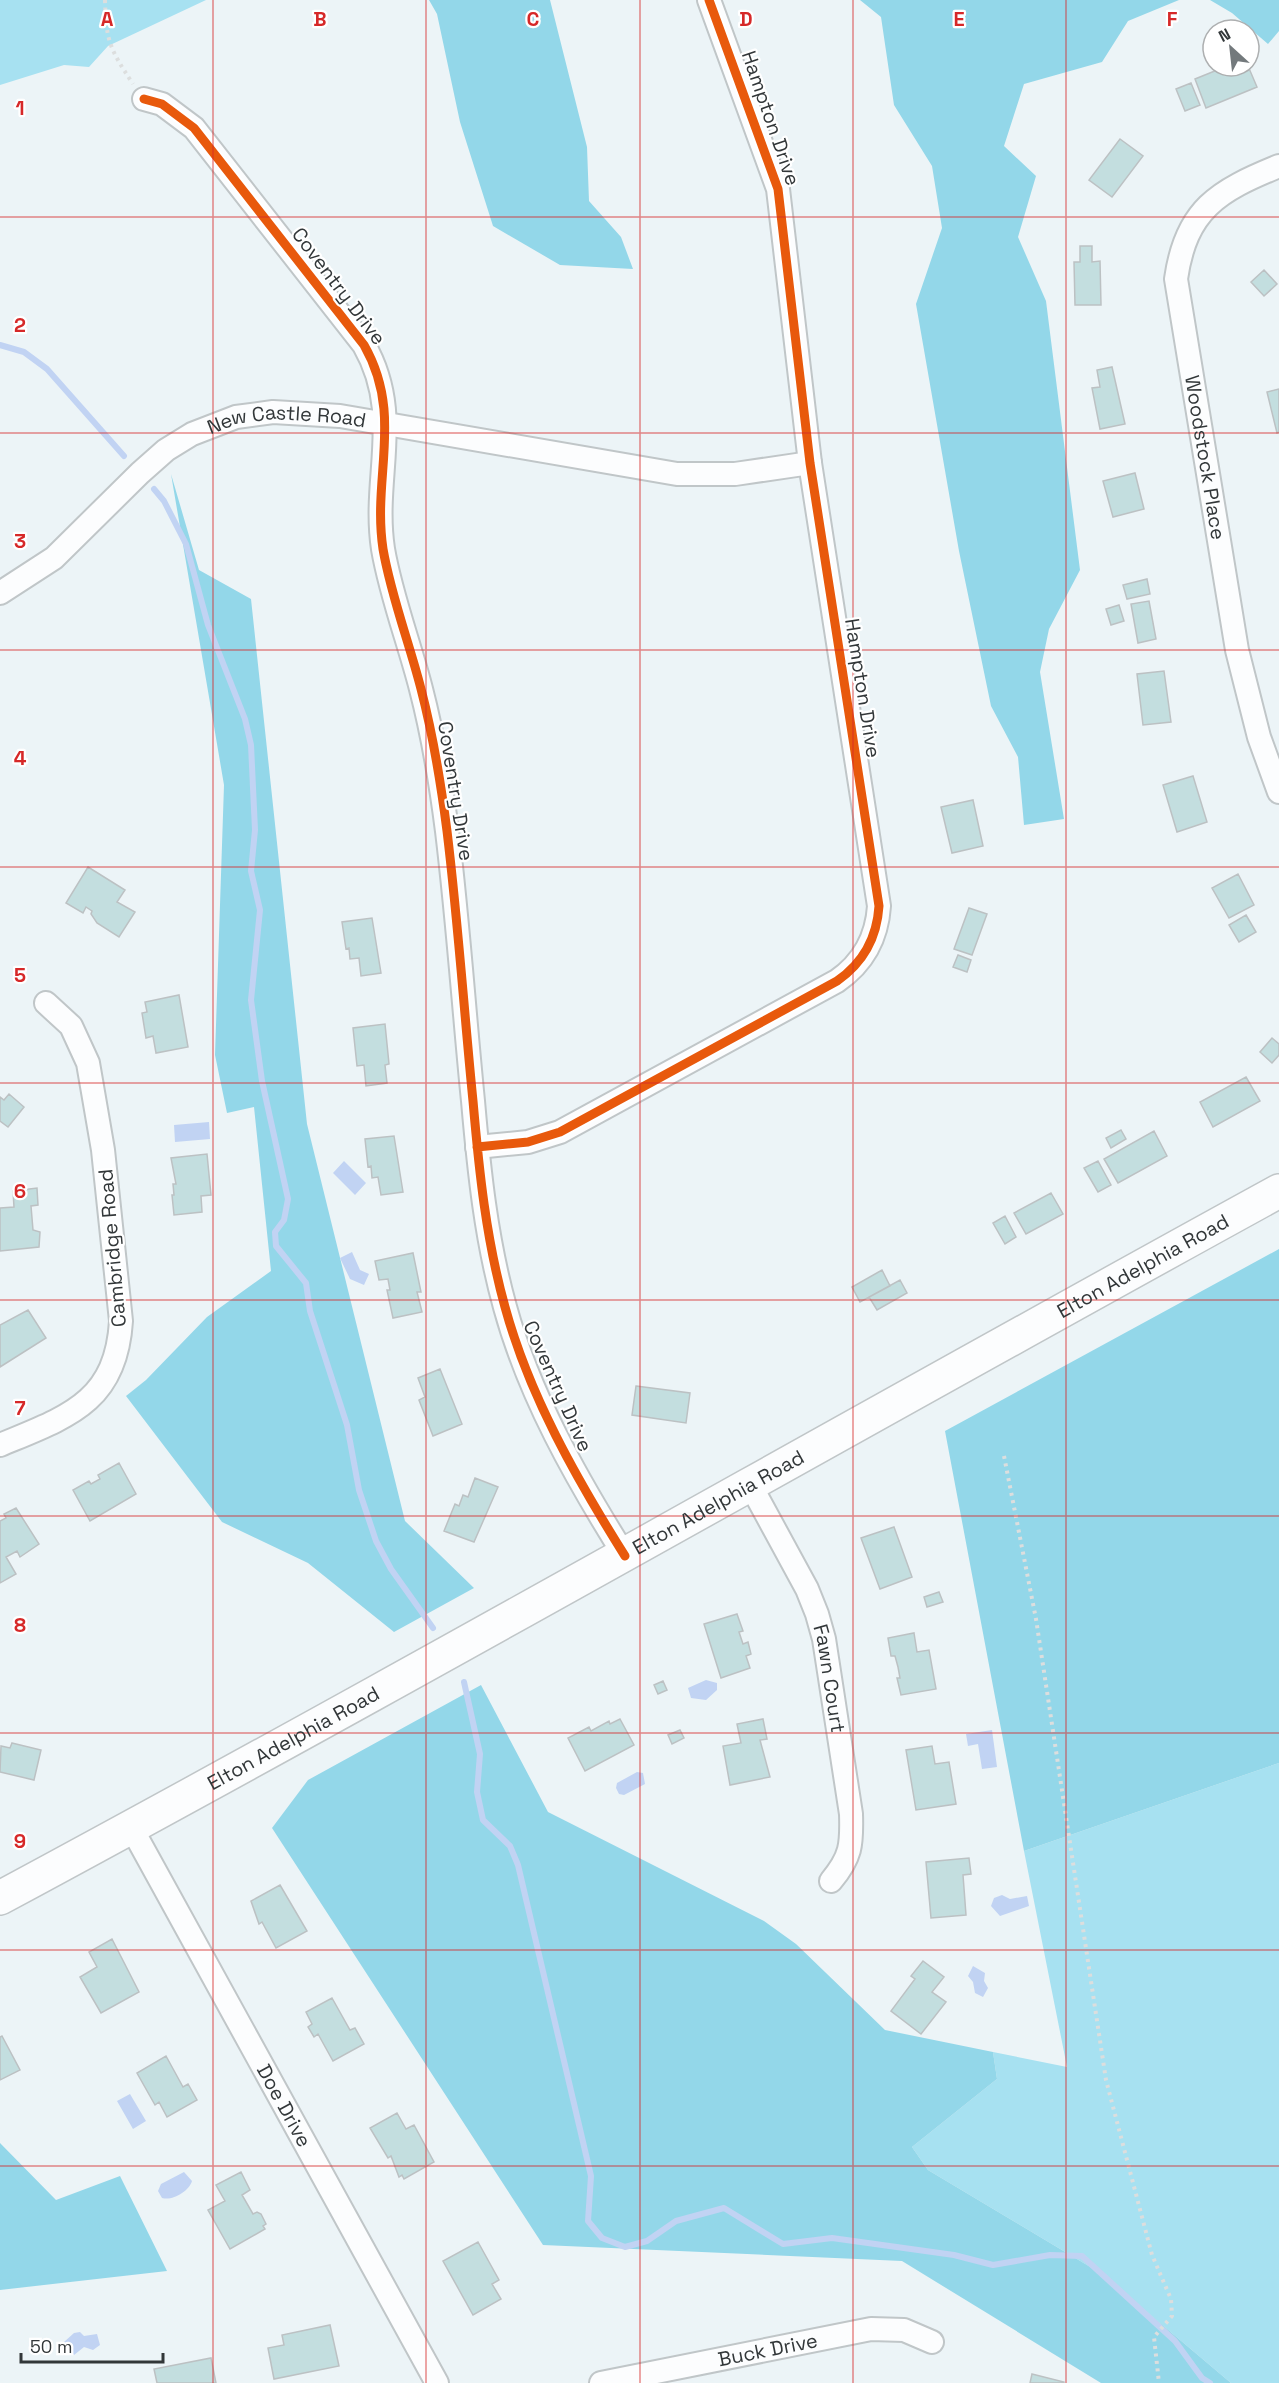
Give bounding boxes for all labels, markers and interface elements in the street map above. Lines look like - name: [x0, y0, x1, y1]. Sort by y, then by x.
- text: A: [101, 6, 114, 32]
- text: B: [313, 6, 327, 32]
- text: C: [527, 6, 540, 32]
- text: D: [739, 6, 753, 32]
- text: E: [953, 6, 965, 32]
- text: F: [1167, 6, 1178, 32]
- north arrow: [1201, 18, 1261, 78]
- text: N: [1215, 23, 1234, 47]
- street label: Hampton Drive: [736, 47, 806, 189]
- text: 1: [15, 95, 25, 121]
- street label: Coventry Drive: [286, 222, 392, 350]
- text: 2: [14, 312, 26, 338]
- street label: Woodstock Place: [1179, 373, 1232, 542]
- street label: New Castle Road: [203, 399, 368, 440]
- text: 3: [14, 528, 26, 554]
- street label: Hampton Drive: [839, 616, 887, 760]
- street label: Coventry Drive: [432, 719, 480, 863]
- text: 4: [14, 745, 27, 771]
- text: 5: [14, 962, 26, 988]
- street label: Cambridge Road: [92, 1168, 132, 1328]
- text: 6: [14, 1178, 26, 1204]
- street label: Elton Adelphia Road: [1052, 1208, 1233, 1324]
- street label: Coventry Drive: [517, 1316, 599, 1456]
- text: 7: [14, 1395, 26, 1421]
- street label: Elton Adelphia Road: [628, 1444, 809, 1560]
- text: 8: [14, 1612, 26, 1638]
- street label: Fawn Court: [807, 1621, 851, 1735]
- street label: Elton Adelphia Road: [203, 1680, 384, 1796]
- text: 9: [14, 1828, 26, 1854]
- street label: Doe Drive: [251, 2060, 318, 2152]
- scale bar: [21, 2326, 164, 2364]
- street label: Buck Drive: [715, 2327, 820, 2372]
- text: 50 m: [30, 2335, 72, 2358]

